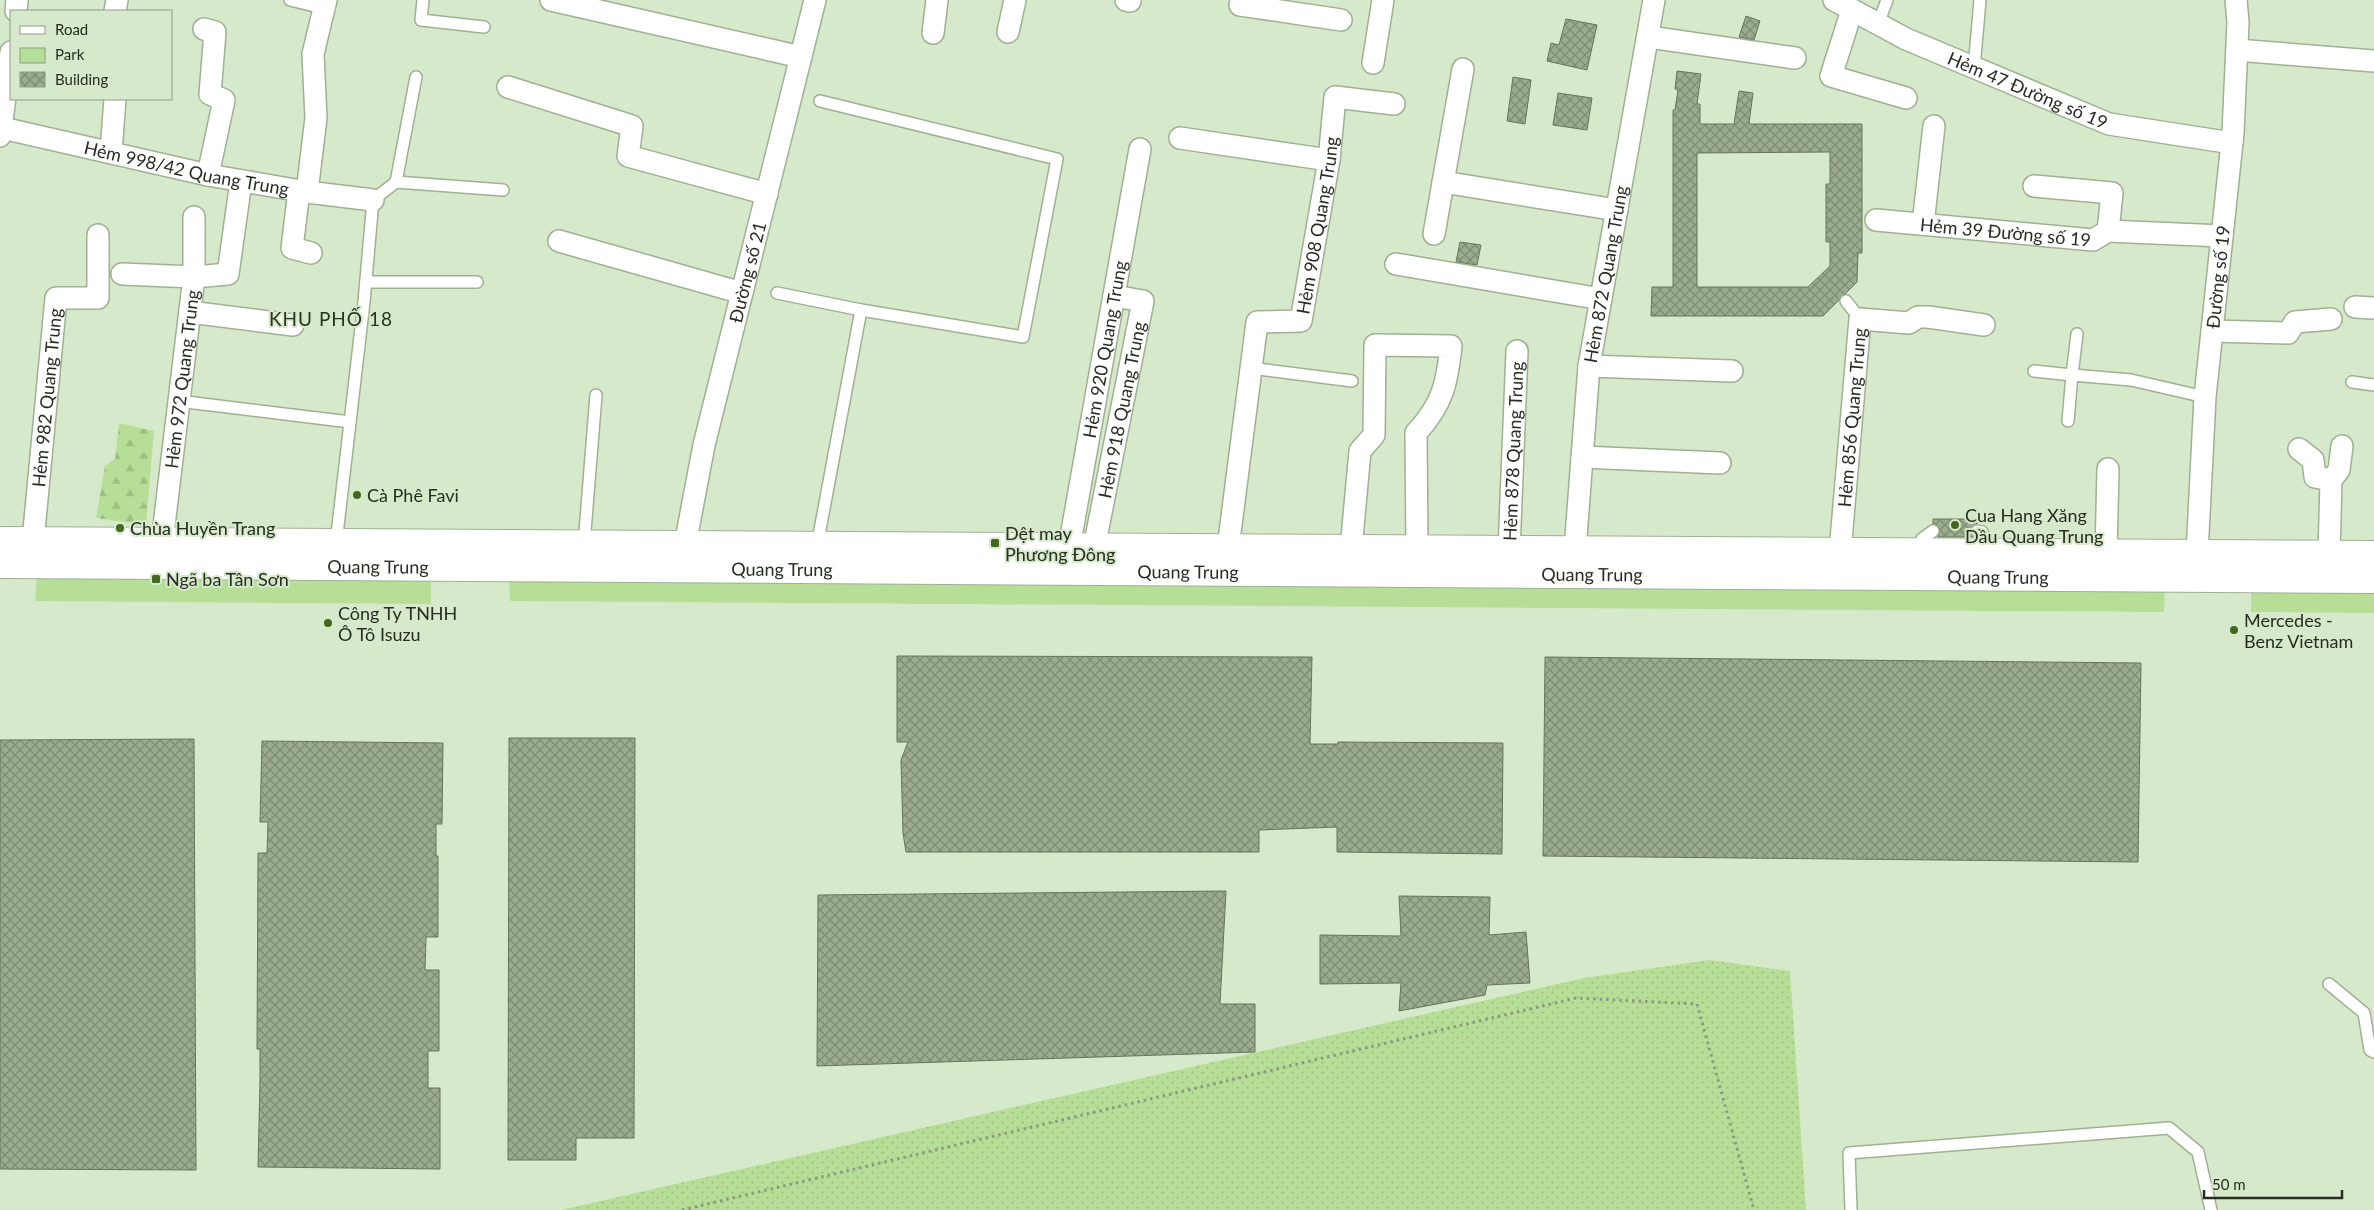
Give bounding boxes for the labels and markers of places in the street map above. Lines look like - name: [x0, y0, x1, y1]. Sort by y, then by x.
- place label: Cà Phê Favi: [367, 484, 459, 506]
- marker: Cà Phê Favi: [351, 489, 363, 501]
- place label: Cua Hang Xăng Dầu Quang Trung: [1965, 504, 2103, 547]
- place label: Chùa Huyền Trang: [130, 517, 275, 539]
- marker: Cua Hang Xăng Dầu Quang Trung: [1949, 519, 1961, 531]
- marker: Chùa Huyền Trang: [114, 522, 126, 534]
- place label: Dệt may Phương Đông: [1005, 522, 1115, 565]
- marker: Dệt may Phương Đông: [989, 537, 1001, 549]
- place label: Ngã ba Tân Sơn: [166, 568, 289, 590]
- marker: Ngã ba Tân Sơn: [150, 573, 162, 585]
- place label: Công Ty TNHH Ô Tô Isuzu: [338, 602, 457, 645]
- place label: Mercedes - Benz Vietnam: [2244, 609, 2353, 652]
- marker: Công Ty TNHH Ô Tô Isuzu: [322, 617, 334, 629]
- marker: Mercedes - Benz Vietnam: [2228, 624, 2240, 636]

